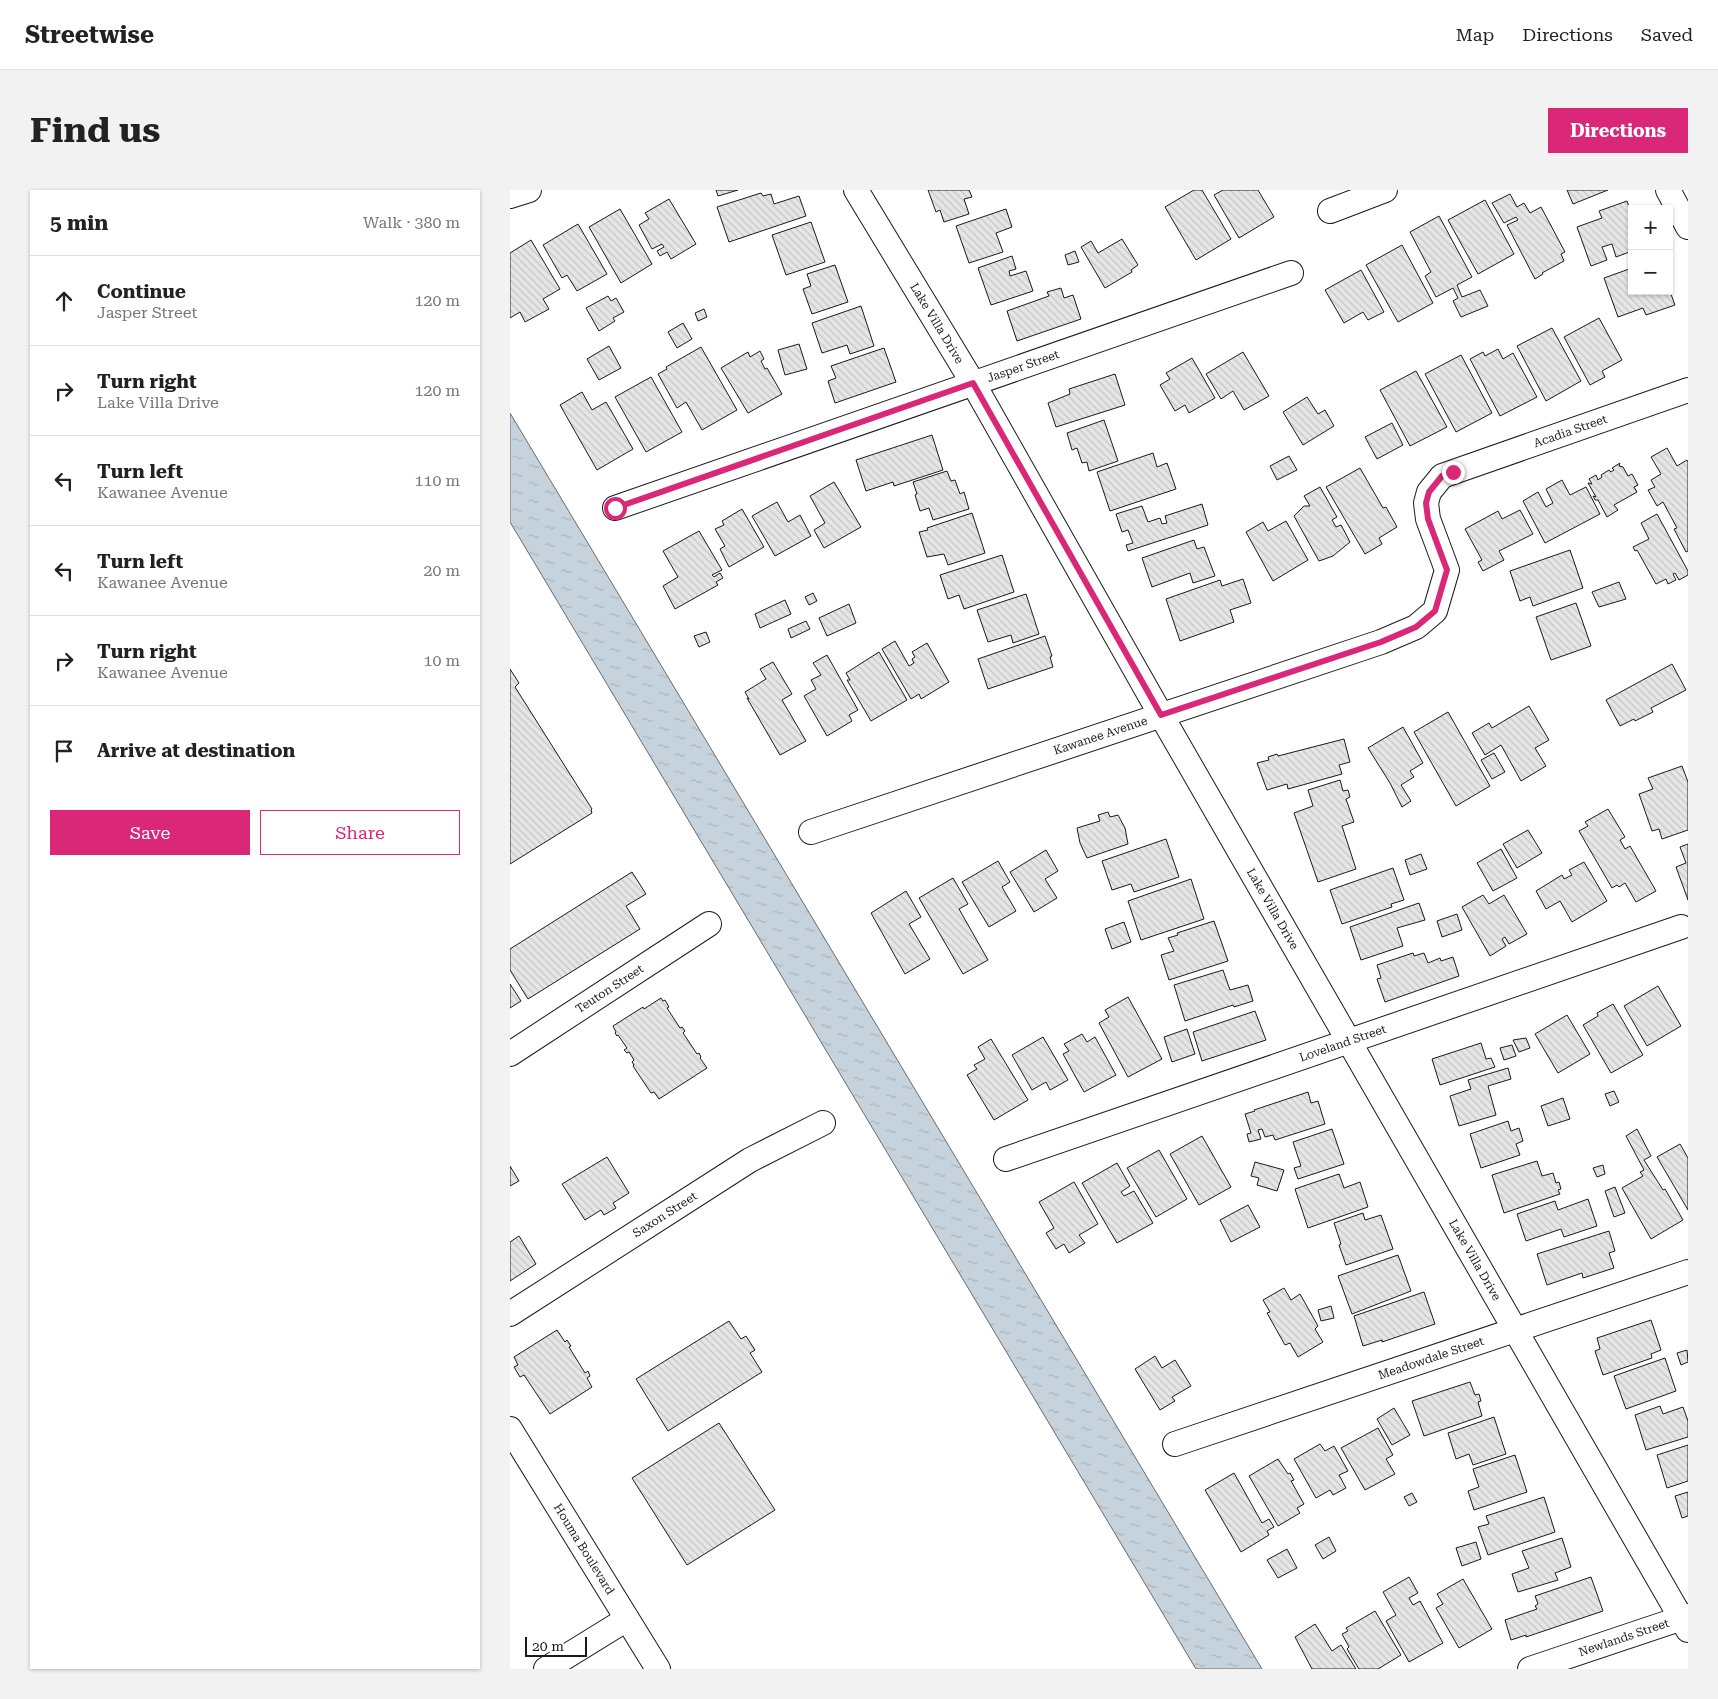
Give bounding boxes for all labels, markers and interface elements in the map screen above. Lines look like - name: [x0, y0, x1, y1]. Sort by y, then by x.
- text: Streetwise: [25, 21, 154, 49]
- text: Map: [1456, 24, 1494, 45]
- text: Directions: [1522, 24, 1613, 45]
- text: Saved: [1641, 24, 1693, 45]
- button: Directions: [1548, 108, 1688, 153]
- text: Find us: [30, 110, 160, 151]
- map controls: [1628, 205, 1673, 295]
- button: +: [1628, 205, 1673, 250]
- text: 5 min: [50, 211, 108, 235]
- text: Walk · 380 m: [363, 213, 460, 232]
- button: −: [1628, 250, 1673, 295]
- text: Continue: [97, 280, 186, 303]
- street label: Lake Villa Drive: [907, 281, 967, 367]
- icon: ahead: [50, 287, 78, 315]
- text: 120 m: [414, 291, 460, 310]
- text: Jasper Street: [97, 303, 198, 322]
- street label: Jasper Street: [985, 347, 1062, 385]
- text: Turn right: [97, 370, 197, 393]
- icon: right: [50, 377, 78, 405]
- text: 120 m: [414, 381, 460, 400]
- text: Lake Villa Drive: [97, 393, 219, 412]
- street label: Acadia Street: [1532, 412, 1610, 450]
- text: Turn left: [97, 460, 183, 483]
- route end: [1442, 461, 1465, 484]
- icon: left: [50, 467, 78, 495]
- text: 110 m: [414, 471, 460, 490]
- text: Kawanee Avenue: [97, 483, 228, 502]
- route start: [604, 497, 627, 520]
- text: Turn left: [97, 550, 183, 573]
- icon: left: [50, 557, 78, 585]
- text: 20 m: [423, 561, 460, 580]
- text: Kawanee Avenue: [97, 573, 228, 592]
- text: Turn right: [97, 640, 197, 663]
- icon: right: [50, 647, 78, 675]
- text: 10 m: [423, 651, 460, 670]
- text: Kawanee Avenue: [97, 663, 228, 682]
- street label: Kawanee Avenue: [1052, 713, 1150, 758]
- icon: arrive: [50, 737, 78, 765]
- text: Arrive at destination: [97, 739, 295, 762]
- button: Save: [50, 810, 250, 855]
- button: Share: [260, 810, 460, 855]
- street label: Lake Villa Drive: [1244, 866, 1302, 952]
- street label: Teuton Street: [573, 961, 647, 1016]
- street label: Loveland Street: [1297, 1022, 1388, 1065]
- street label: Saxon Street: [630, 1189, 700, 1240]
- street label: Lake Villa Drive: [1446, 1217, 1504, 1303]
- street label: Meadowdale Street: [1376, 1334, 1486, 1382]
- street label: Houma Boulevard: [551, 1501, 617, 1597]
- street label: Newlands Street: [1577, 1616, 1672, 1659]
- scale bar: [525, 1634, 588, 1657]
- text: 20 m: [532, 1638, 564, 1654]

